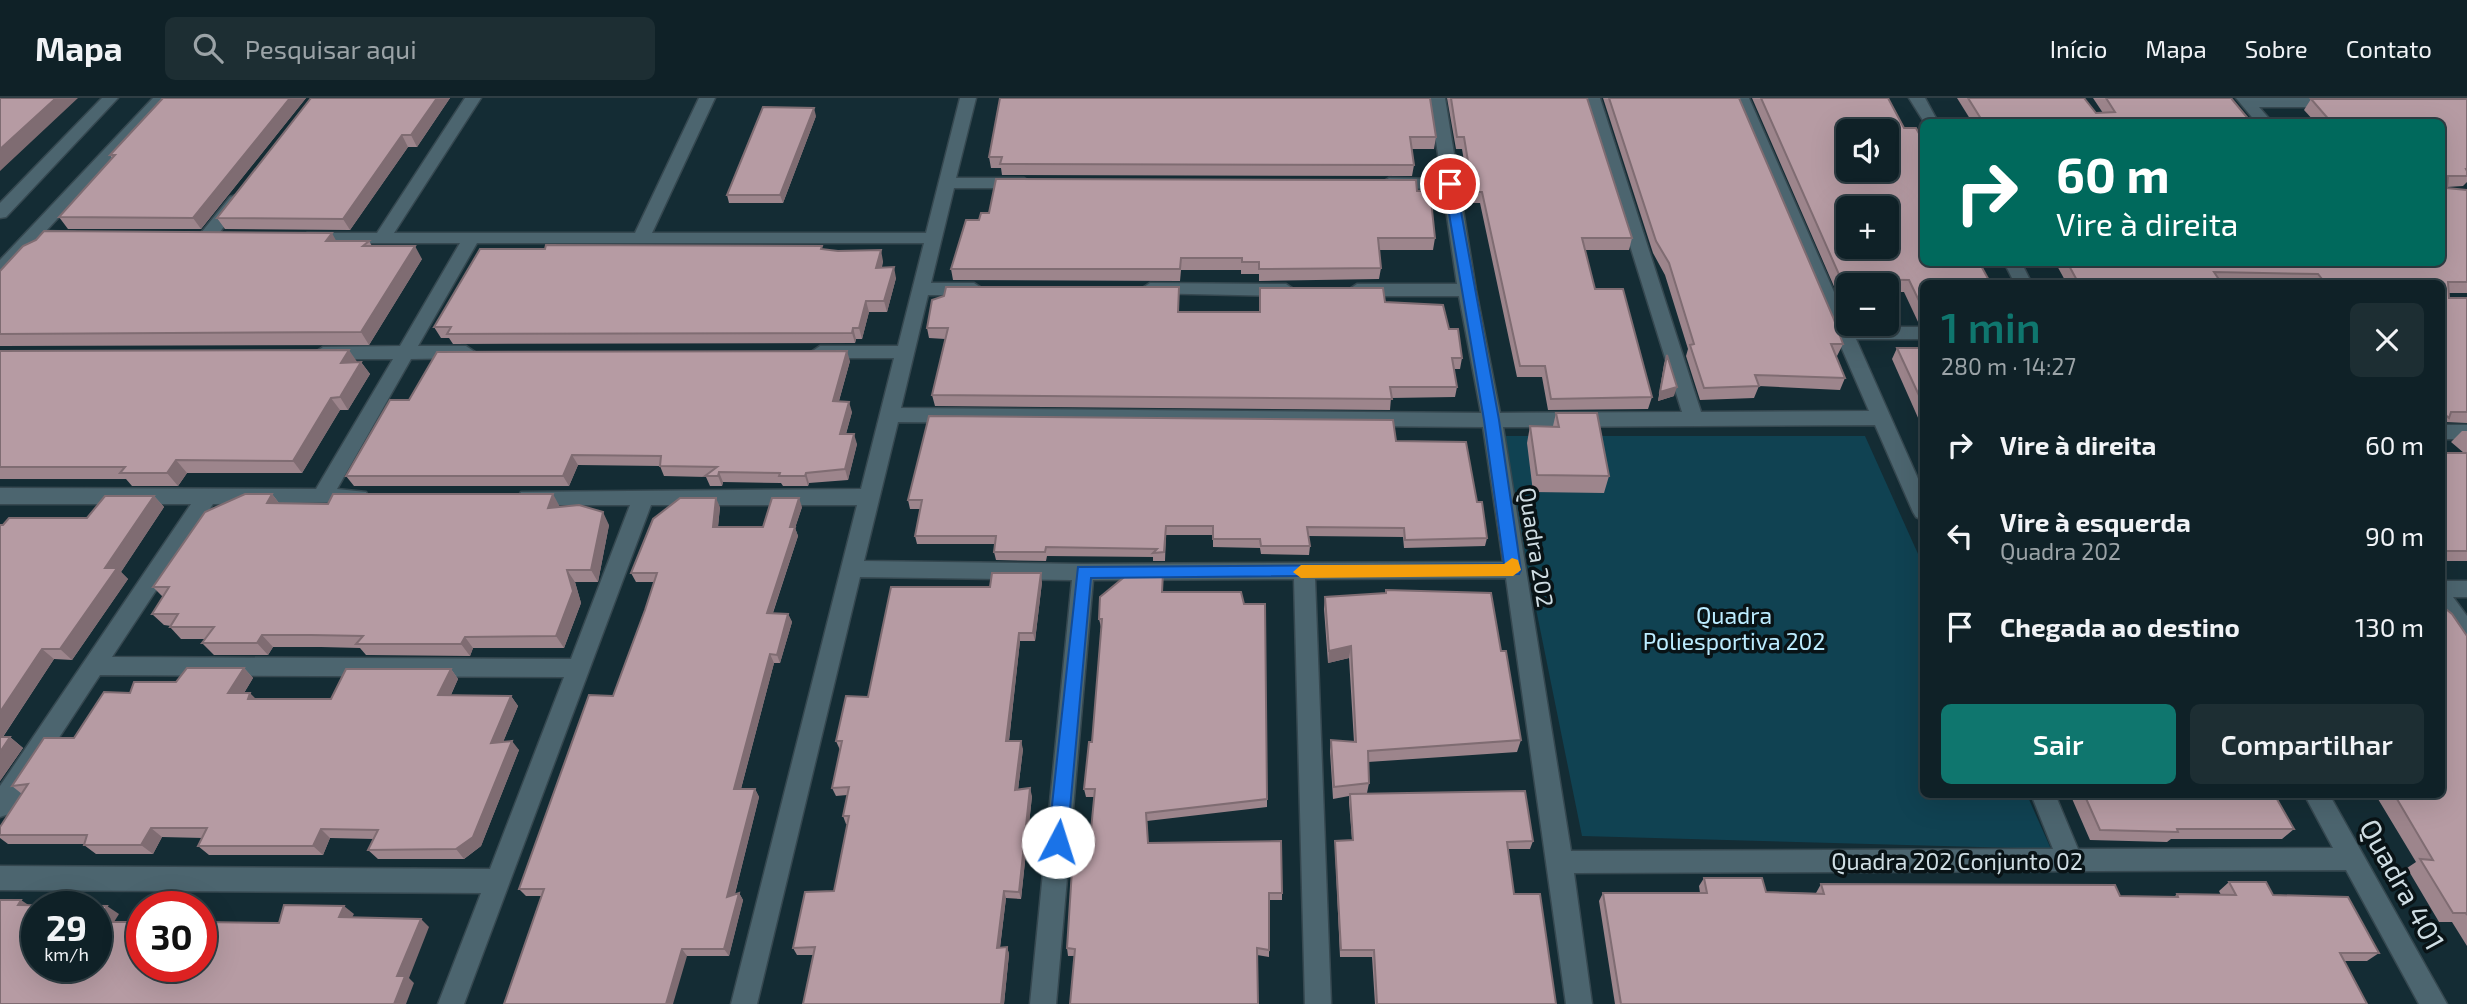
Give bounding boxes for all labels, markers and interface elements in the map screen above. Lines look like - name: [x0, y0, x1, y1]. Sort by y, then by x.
- search box: [165, 17, 655, 80]
- text: Mapa: [35, 28, 123, 68]
- icon: search: [189, 29, 227, 67]
- text: Pesquisar aqui: [245, 33, 417, 64]
- text: Início: [2050, 34, 2107, 63]
- text: Mapa: [2145, 34, 2207, 63]
- text: Sobre: [2245, 34, 2308, 63]
- text: Contato: [2346, 34, 2432, 63]
- map controls: [1836, 119, 1899, 336]
- button: sound: [1836, 119, 1899, 182]
- text: 60 m: [2056, 144, 2170, 203]
- icon: right: [1941, 147, 2032, 238]
- pin: [1420, 154, 1480, 214]
- icon: arrive: [1431, 165, 1469, 203]
- button: +: [1836, 196, 1899, 259]
- text: Vire à direita: [2056, 204, 2238, 242]
- button: −: [1836, 273, 1899, 336]
- text: 1 min: [1941, 301, 2041, 351]
- button: close: [2350, 303, 2424, 377]
- text: 280 m · 14:27: [1941, 352, 2076, 380]
- icon: right: [1941, 426, 1979, 464]
- text: Vire à direita: [2000, 429, 2156, 460]
- text: 60 m: [2365, 429, 2424, 460]
- street label: Quadra 202: [1514, 485, 1560, 609]
- text: Vire à esquerda: [2000, 506, 2191, 537]
- icon: left: [1941, 517, 1979, 555]
- text: 90 m: [2365, 520, 2424, 551]
- text: Quadra 202: [2000, 537, 2121, 565]
- park label: Quadra Poliesportiva 202: [1643, 601, 1825, 655]
- icon: arrive: [1941, 608, 1979, 646]
- text: Chegada ao destino: [2000, 611, 2240, 642]
- text: 130 m: [2355, 611, 2424, 642]
- button: Sair: [1941, 704, 2176, 784]
- button: Compartilhar: [2190, 704, 2424, 784]
- position arrow: [1021, 805, 1095, 879]
- street label: Quadra 401: [2353, 813, 2453, 955]
- street label: Quadra 202 Conjunto 02: [1831, 847, 2083, 875]
- speed limit sign: 30: [126, 891, 217, 982]
- text: 29: [46, 906, 87, 948]
- text: km/h: [44, 943, 89, 965]

